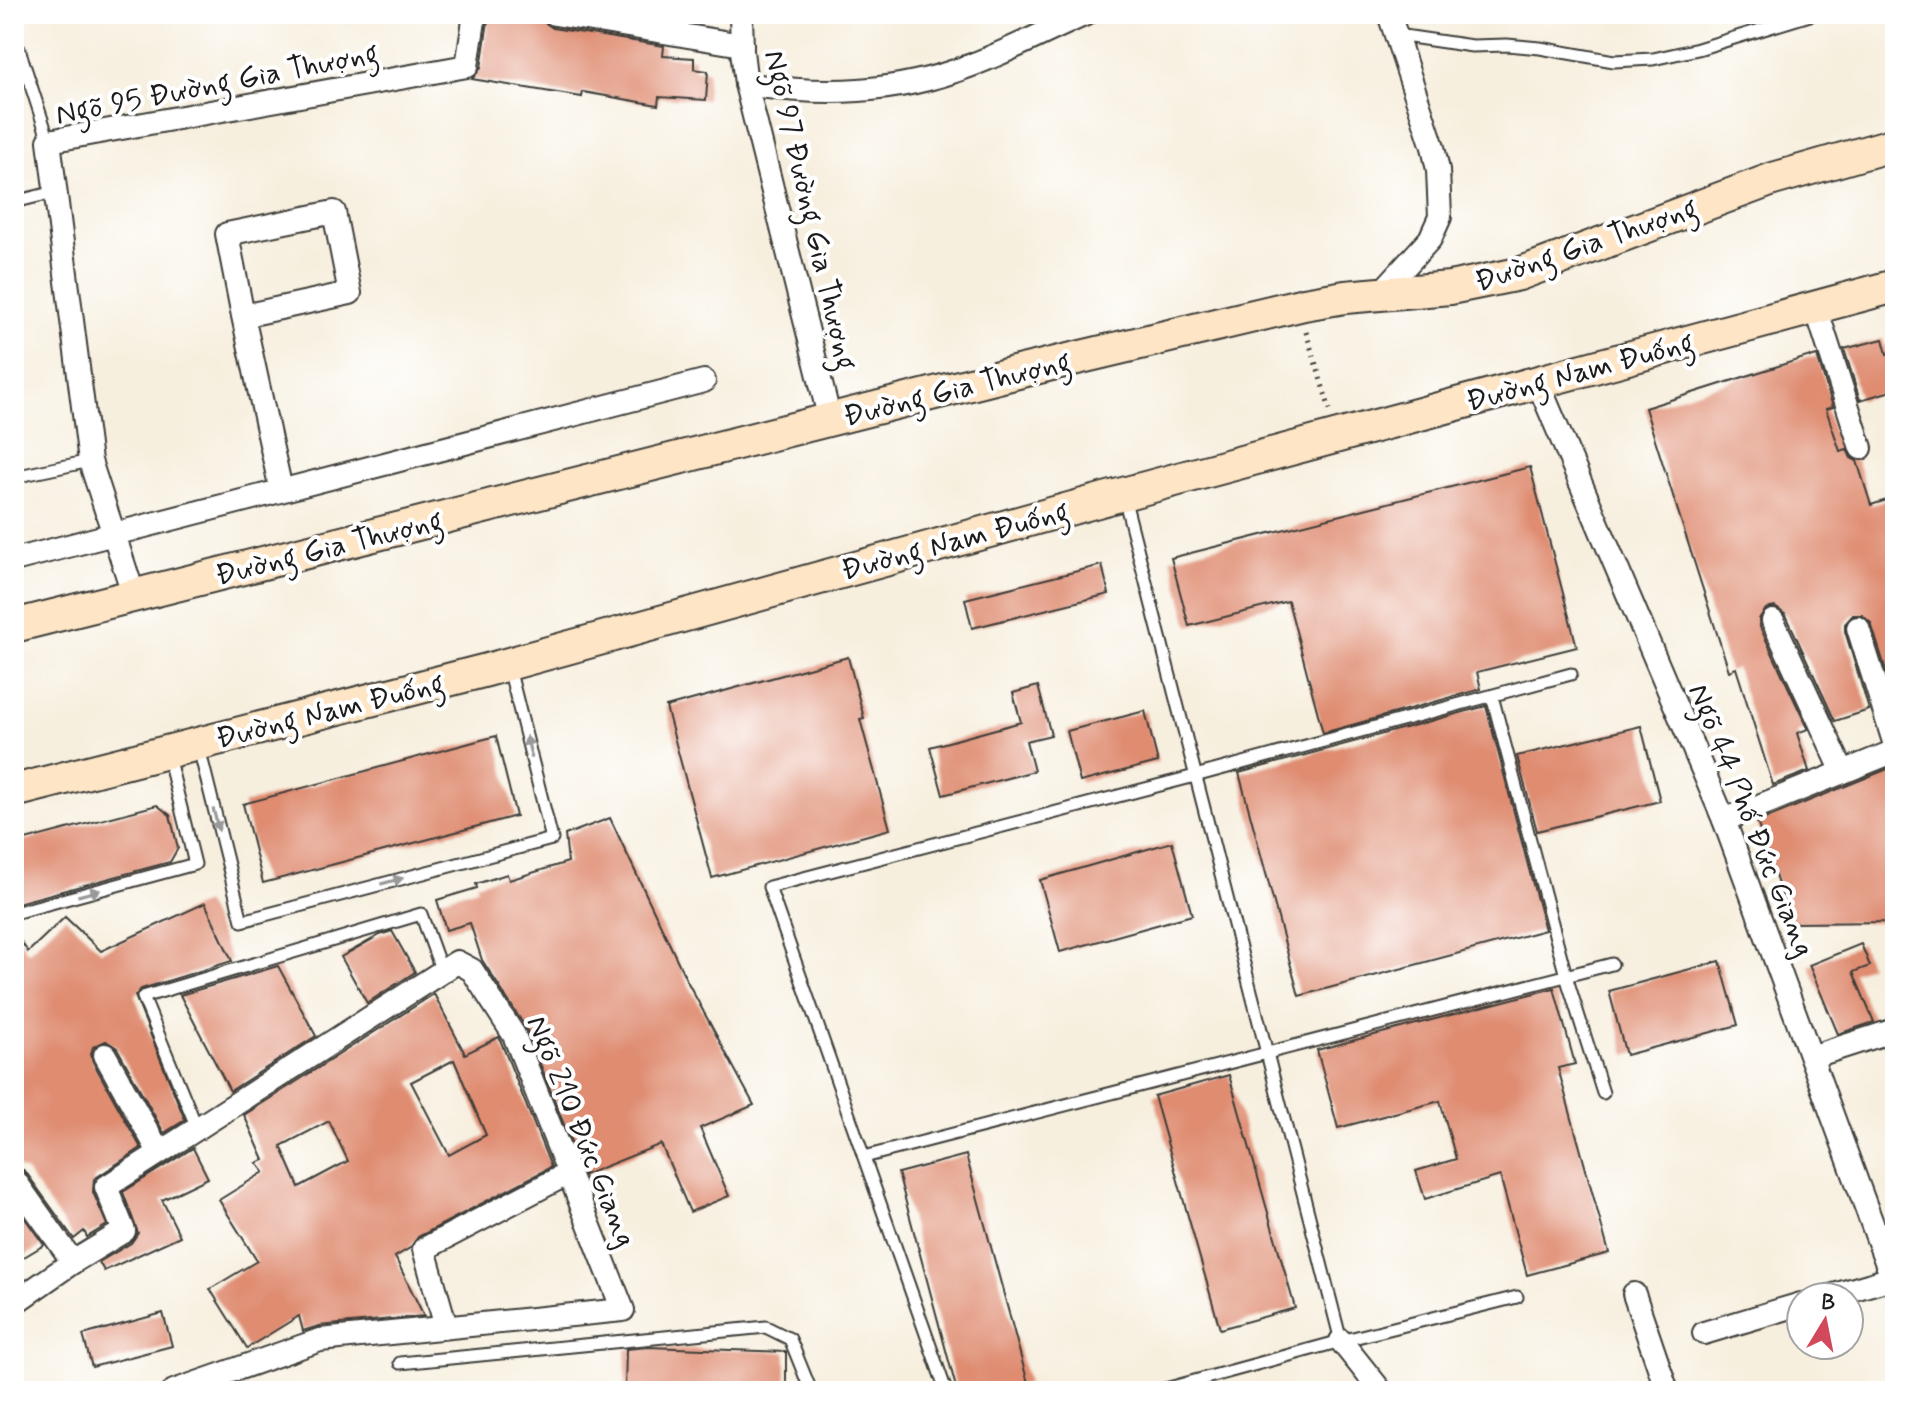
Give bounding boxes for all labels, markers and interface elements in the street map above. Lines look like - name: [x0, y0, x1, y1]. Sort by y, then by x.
- street label: Ngõ 95 Đường Gia Thượng: [52, 34, 383, 138]
- street label: Ngõ 97 Đường Gia Thượng: [751, 46, 865, 375]
- street label: Đường Gia Thượng: [1470, 189, 1704, 305]
- street label: Đường Nam Đuống: [1462, 323, 1699, 425]
- street label: Đường Gia Thượng: [839, 342, 1076, 440]
- street label: Đường Nam Đuống: [837, 492, 1074, 594]
- street label: Đường Gia Thượng: [211, 501, 448, 599]
- street label: Đường Nam Đuống: [212, 664, 450, 762]
- street label: Ngõ 44 Phố Đức Giang: [1675, 678, 1823, 964]
- one-way arrow: [522, 735, 534, 760]
- one-way arrow: [211, 807, 223, 832]
- one-way arrow: [379, 875, 404, 887]
- one-way arrow: [77, 886, 102, 898]
- street label: Ngõ 210 Đức Giang: [514, 1010, 645, 1254]
- north arrow: [1785, 1281, 1865, 1361]
- text: B: [1819, 1288, 1837, 1318]

